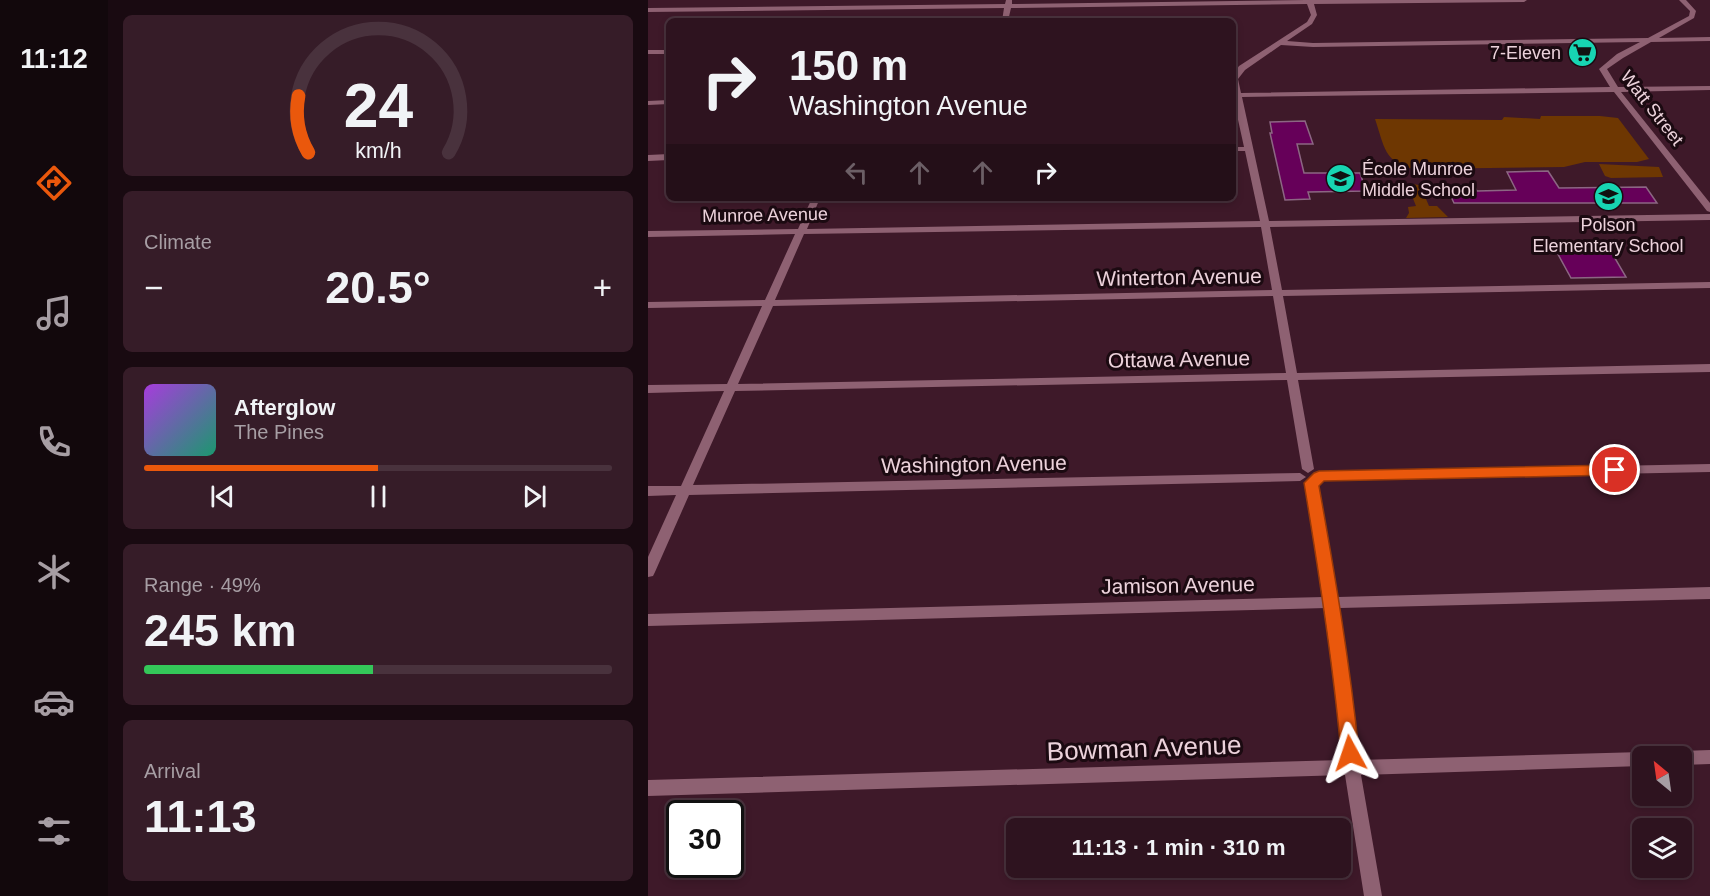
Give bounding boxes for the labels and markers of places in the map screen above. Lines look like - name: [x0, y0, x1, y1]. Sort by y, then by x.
- supermarket icon: 7-Eleven: [1566, 37, 1598, 69]
- place label: 7-Eleven: [1490, 43, 1561, 63]
- place label: École Munroe Middle School: [1362, 159, 1475, 200]
- school or university icon: École Munroe Middle School: [1325, 163, 1357, 195]
- school or university icon: Polson Elementary School: [1592, 180, 1624, 212]
- place label: Polson Elementary School: [1532, 215, 1684, 256]
- pin: [1589, 444, 1640, 495]

